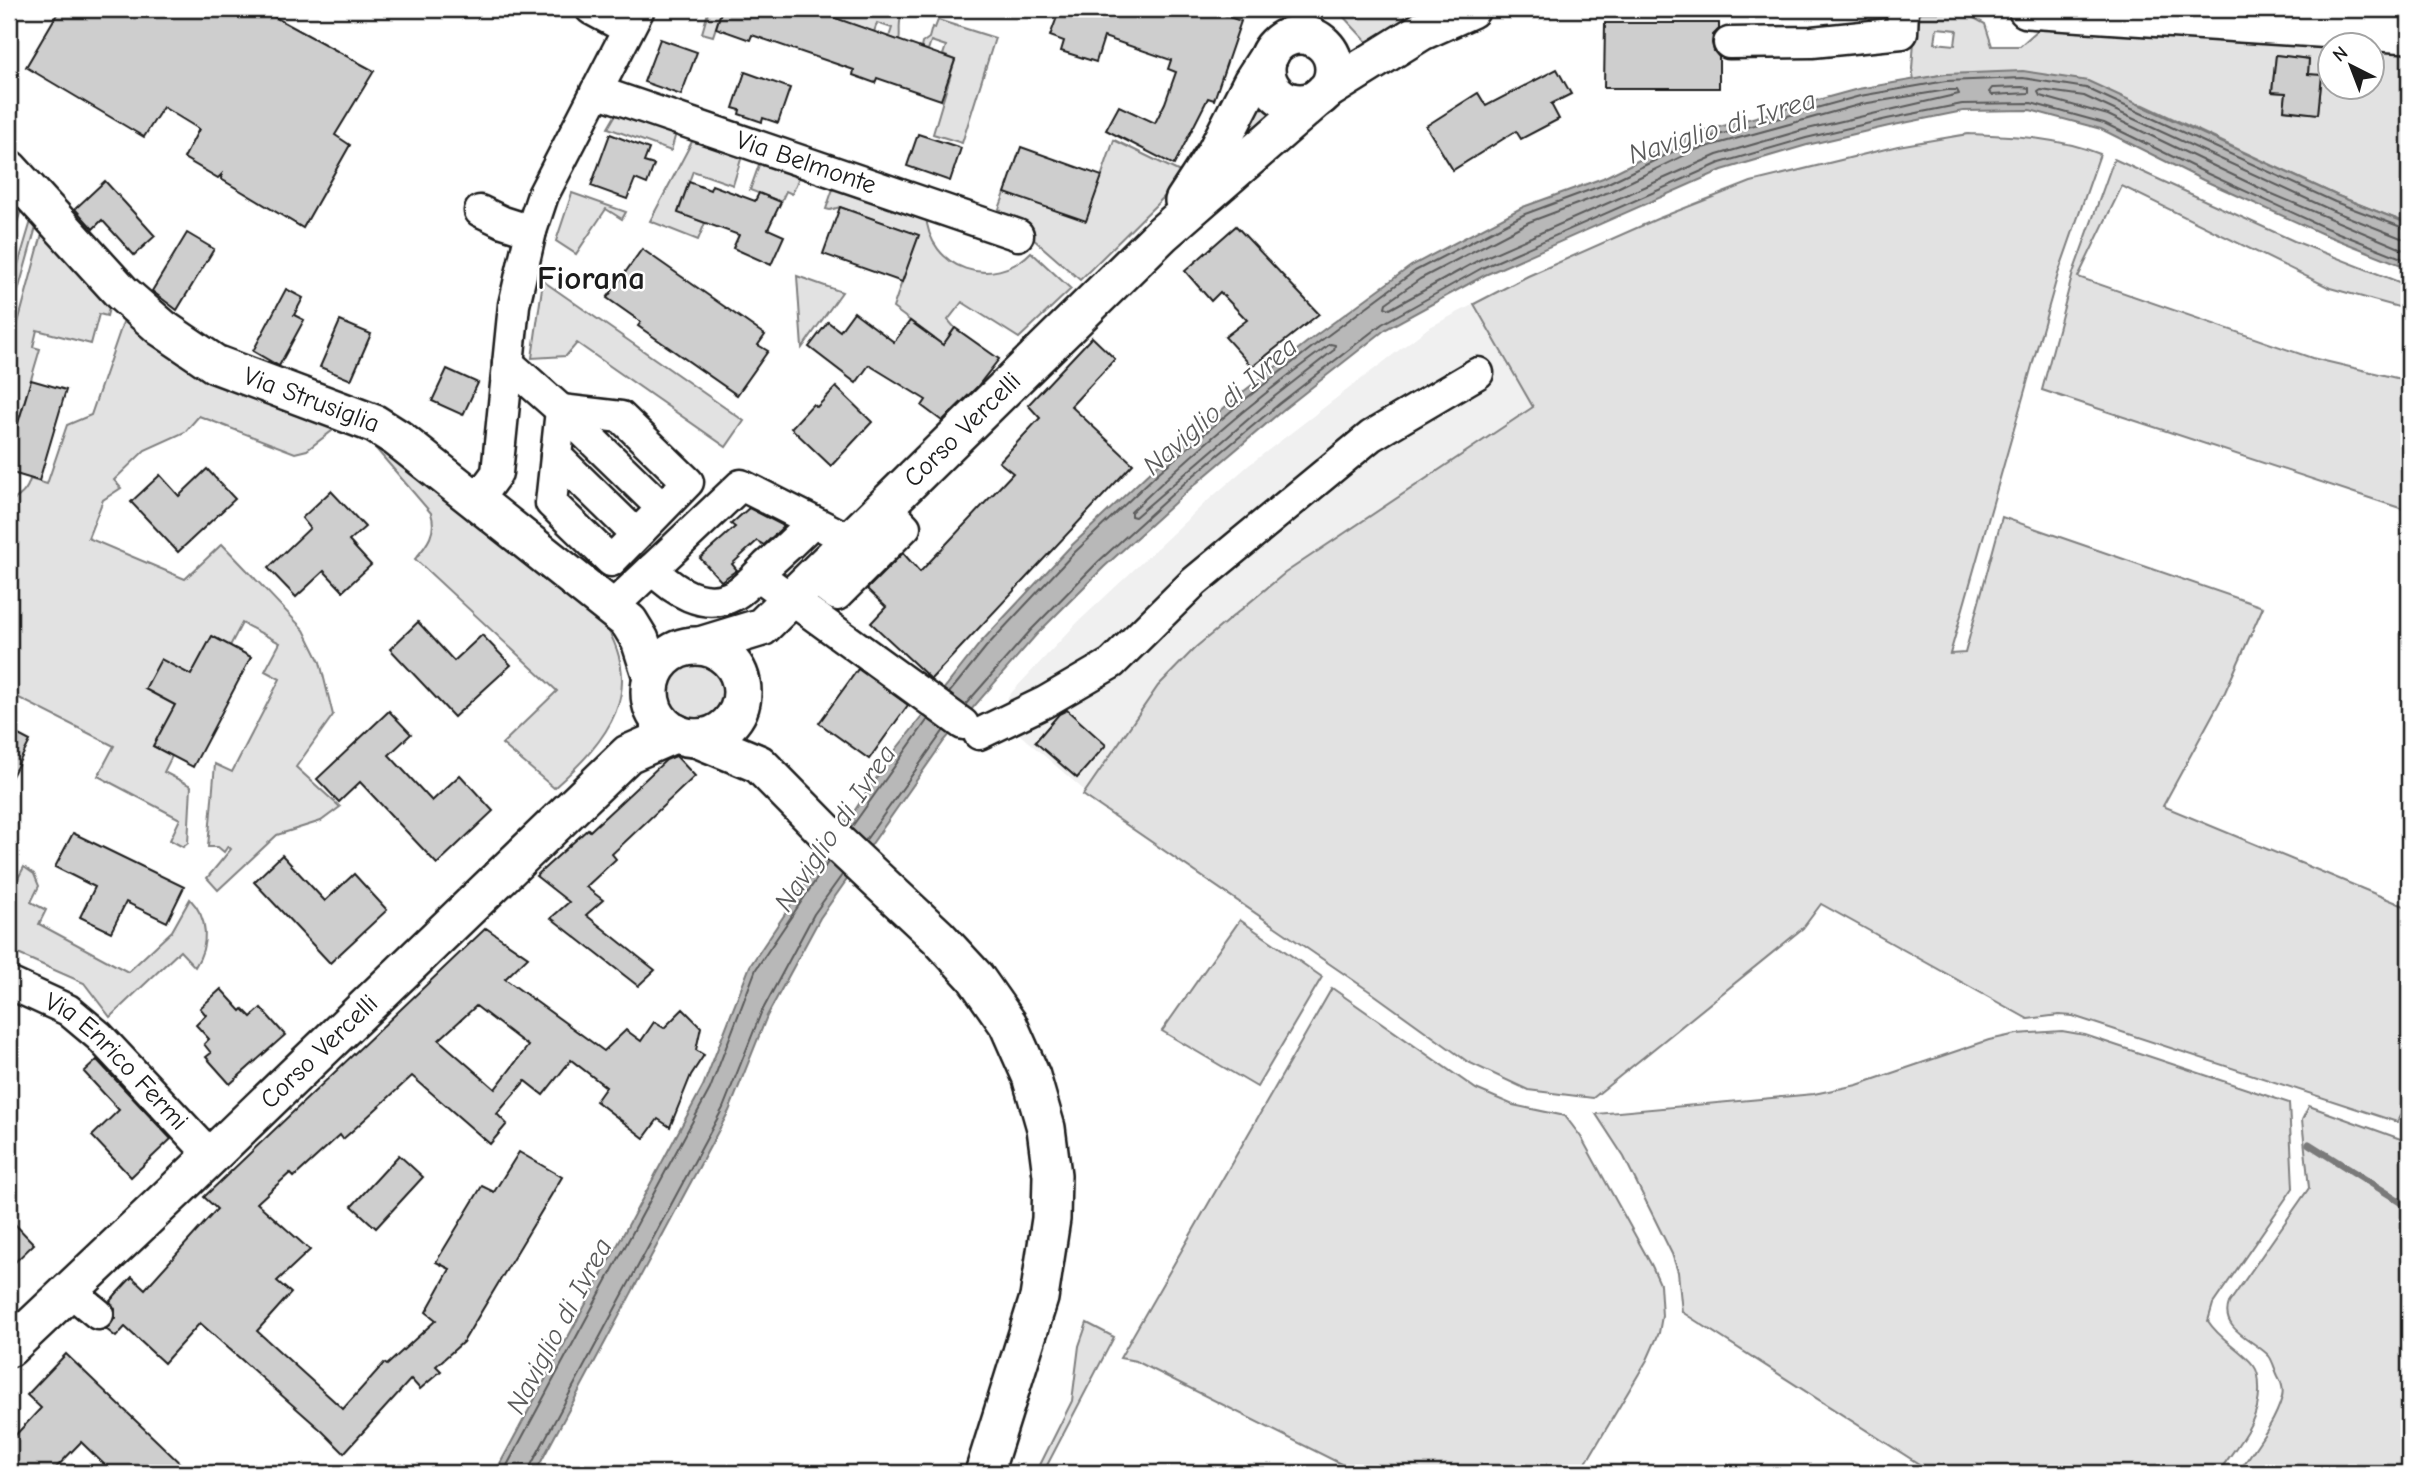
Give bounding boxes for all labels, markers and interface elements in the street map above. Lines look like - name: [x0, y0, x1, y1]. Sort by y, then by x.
- north arrow: [2316, 32, 2386, 102]
- text: N: [2328, 42, 2352, 66]
- water label: Naviglio di Ivrea: [1625, 83, 1819, 171]
- street label: Via Belmonte: [732, 125, 880, 200]
- district label: Fiorana: [537, 259, 645, 297]
- water label: Naviglio di Ivrea: [1136, 330, 1304, 482]
- street label: Via Strusiglia: [239, 361, 384, 439]
- street label: Corso Vercelli: [898, 366, 1027, 494]
- water label: Naviglio di Ivrea: [767, 739, 903, 917]
- street label: Via Enrico Fermi: [40, 987, 194, 1136]
- street label: Corso Vercelli: [254, 988, 384, 1115]
- water label: Naviglio di Ivrea: [499, 1233, 619, 1419]

